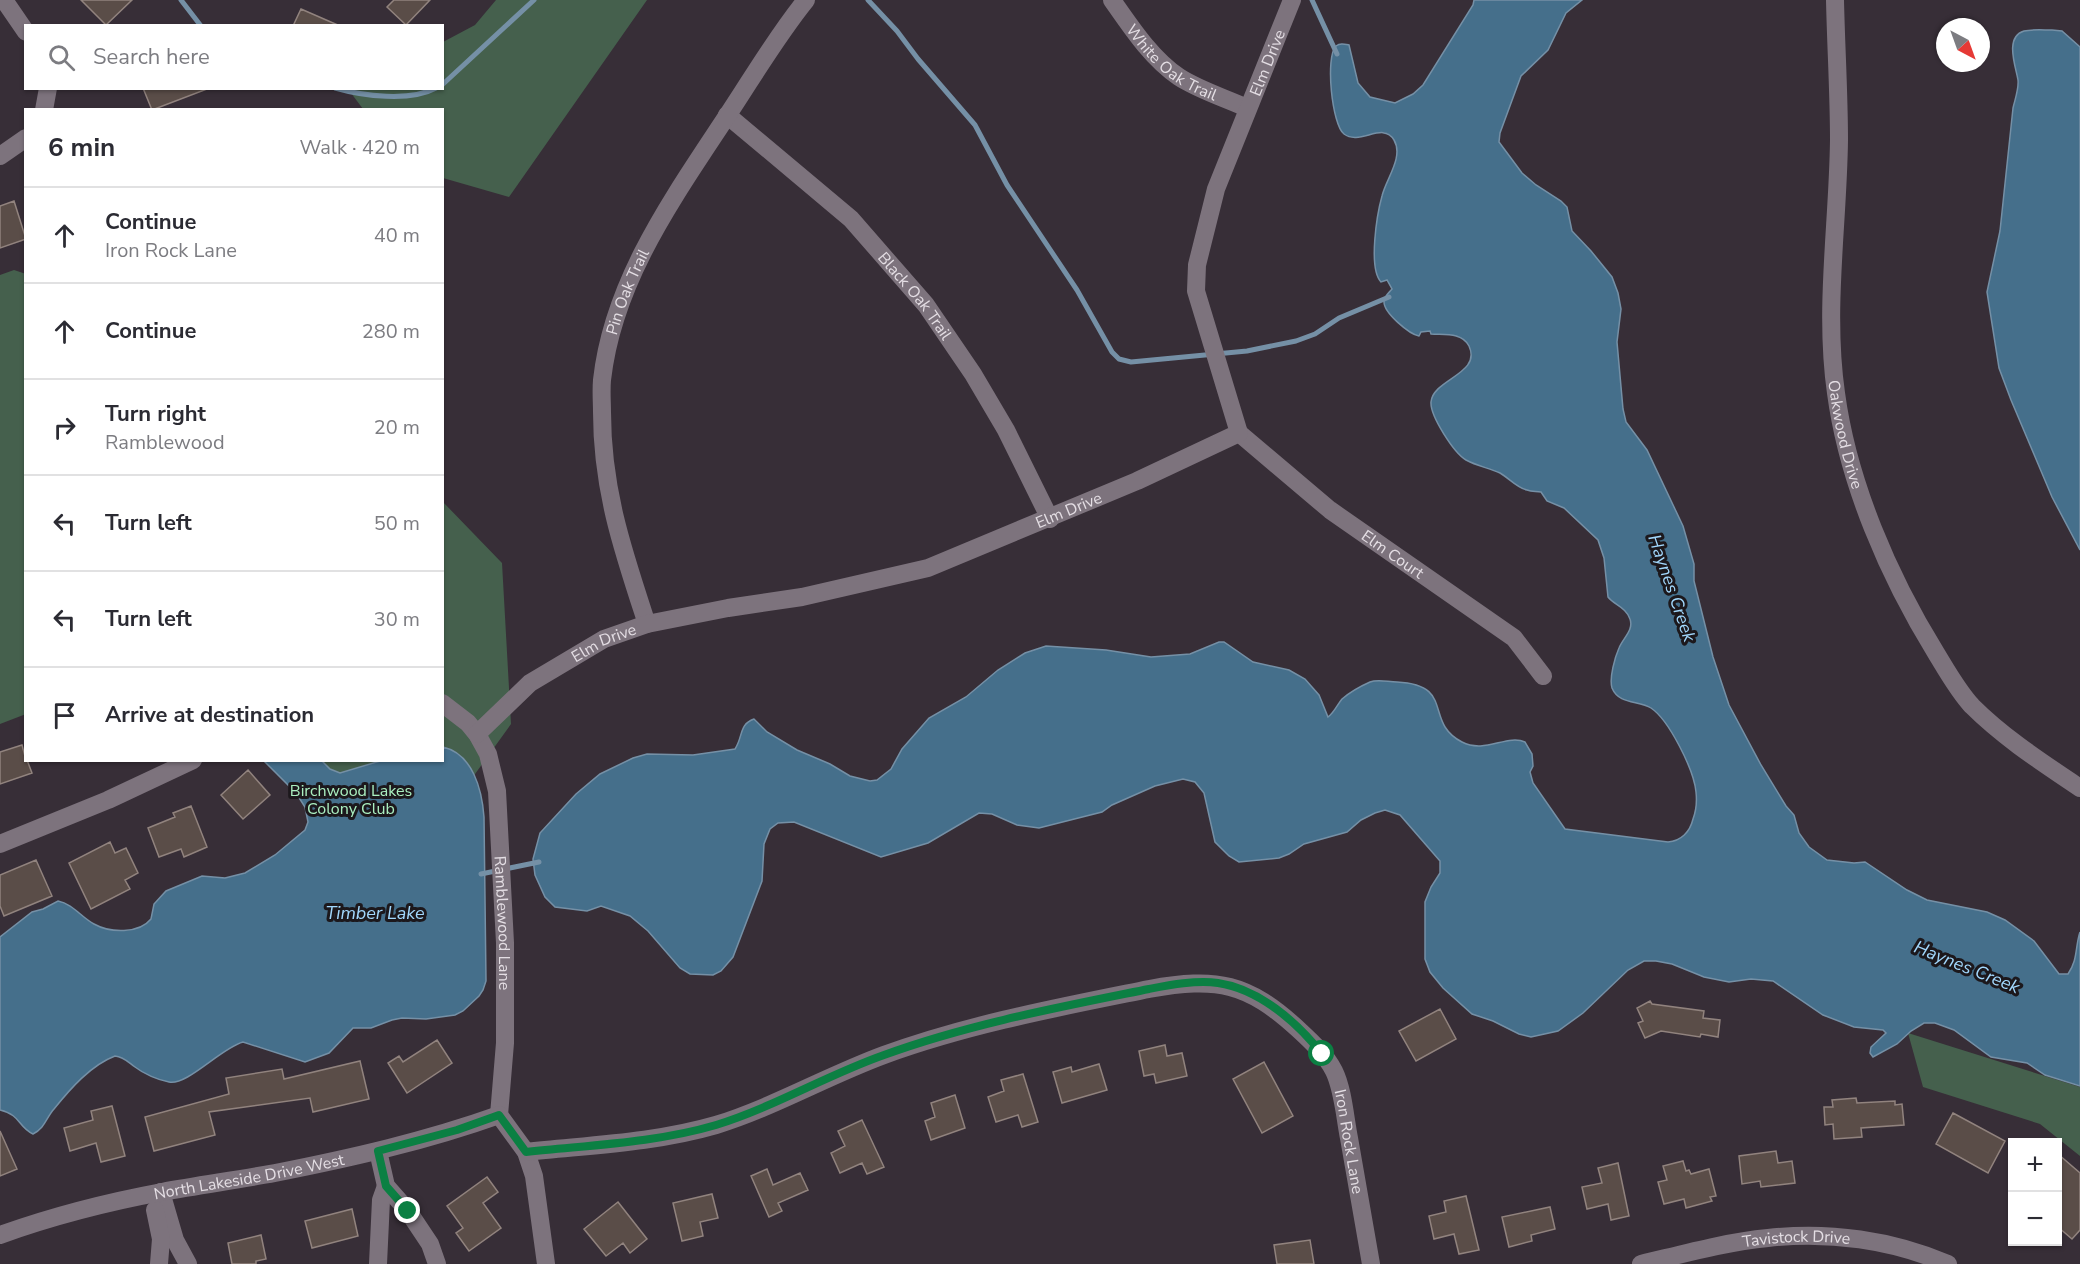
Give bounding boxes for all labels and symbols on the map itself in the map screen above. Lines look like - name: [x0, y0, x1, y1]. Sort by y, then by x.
- north arrow: [1936, 18, 1990, 72]
- street label: White Oak Trail: [1121, 20, 1220, 107]
- street label: Elm Drive: [1245, 26, 1291, 99]
- street label: Pin Oak Trail: [601, 245, 655, 337]
- street label: Black Oak Trail: [872, 247, 957, 345]
- street label: Oakwood Drive: [1822, 379, 1868, 492]
- street label: Elm Drive: [1032, 487, 1105, 534]
- street label: Elm Court: [1357, 525, 1429, 584]
- water label: Haynes Creek: [1642, 531, 1702, 646]
- street label: Elm Drive: [567, 619, 639, 668]
- park label: Birchwood Lakes Colony Club: [290, 780, 412, 820]
- street label: Ramblewood Lane: [488, 855, 515, 990]
- water label: Timber Lake: [325, 901, 425, 925]
- water label: Haynes Creek: [1911, 935, 2024, 999]
- route start: [1308, 1040, 1334, 1066]
- street label: Iron Rock Lane: [1329, 1087, 1369, 1196]
- street label: North Lakeside Drive West: [152, 1149, 347, 1205]
- route end: [394, 1197, 420, 1223]
- street label: Tavistock Drive: [1741, 1226, 1851, 1253]

